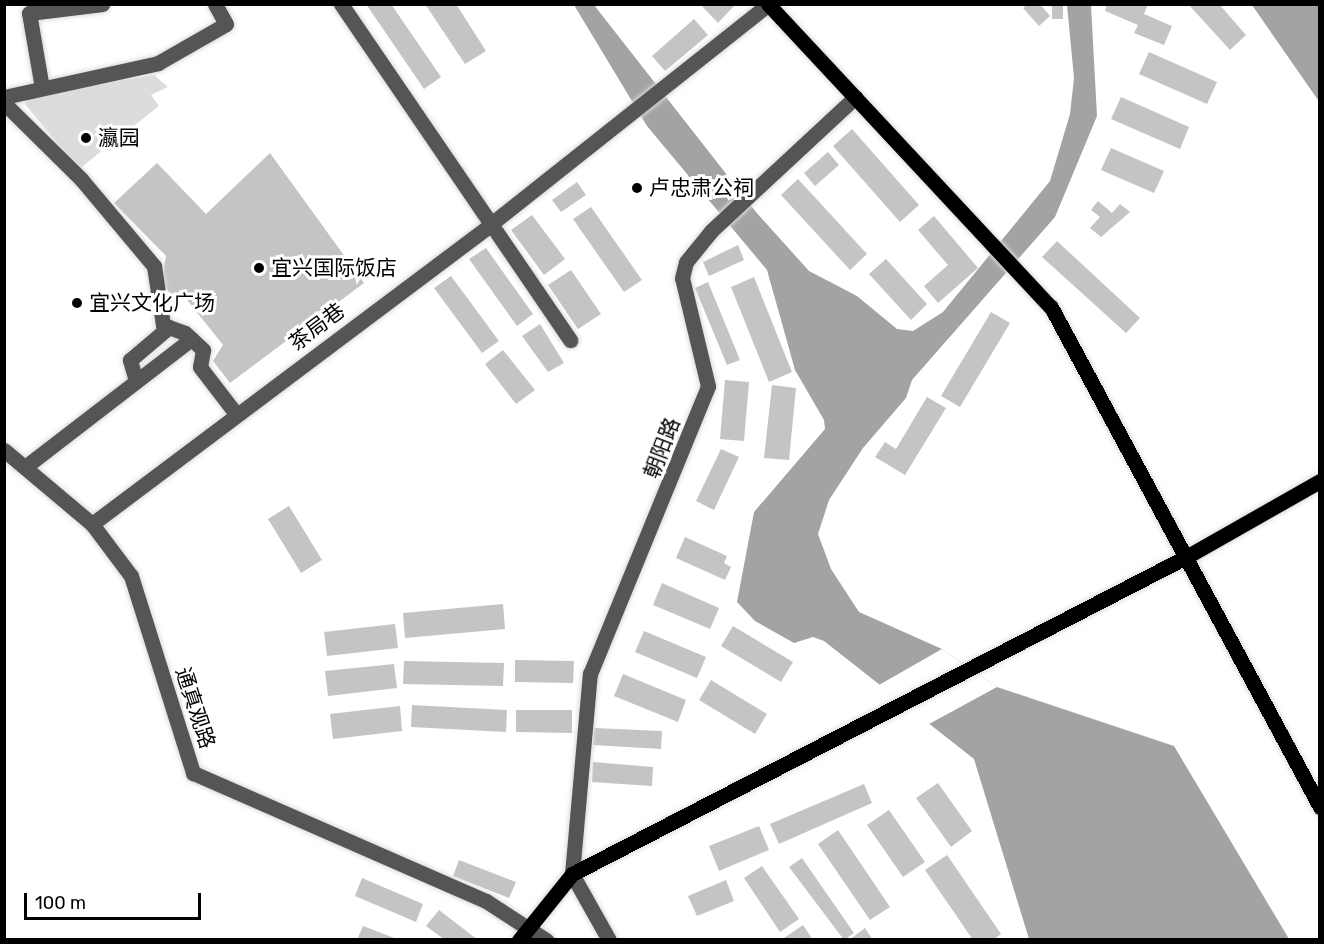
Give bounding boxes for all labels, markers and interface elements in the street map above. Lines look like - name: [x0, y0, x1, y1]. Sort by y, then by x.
- place label: 瀛园: [98, 125, 140, 151]
- marker: 瀛园: [79, 131, 93, 145]
- place label: 卢忠肃公祠: [649, 175, 754, 201]
- marker: 卢忠肃公祠: [630, 181, 644, 195]
- place label: 宜兴国际饭店: [271, 255, 397, 281]
- marker: 宜兴国际饭店: [252, 261, 266, 275]
- place label: 宜兴文化广场: [89, 290, 215, 316]
- marker: 宜兴文化广场: [70, 296, 84, 310]
- street label: 茶局巷: [284, 298, 350, 356]
- street label: 朝阳路: [639, 414, 685, 482]
- street label: 通真观路: [170, 664, 220, 752]
- scale bar: [27, 881, 204, 919]
- text: 100 m: [35, 892, 86, 914]

